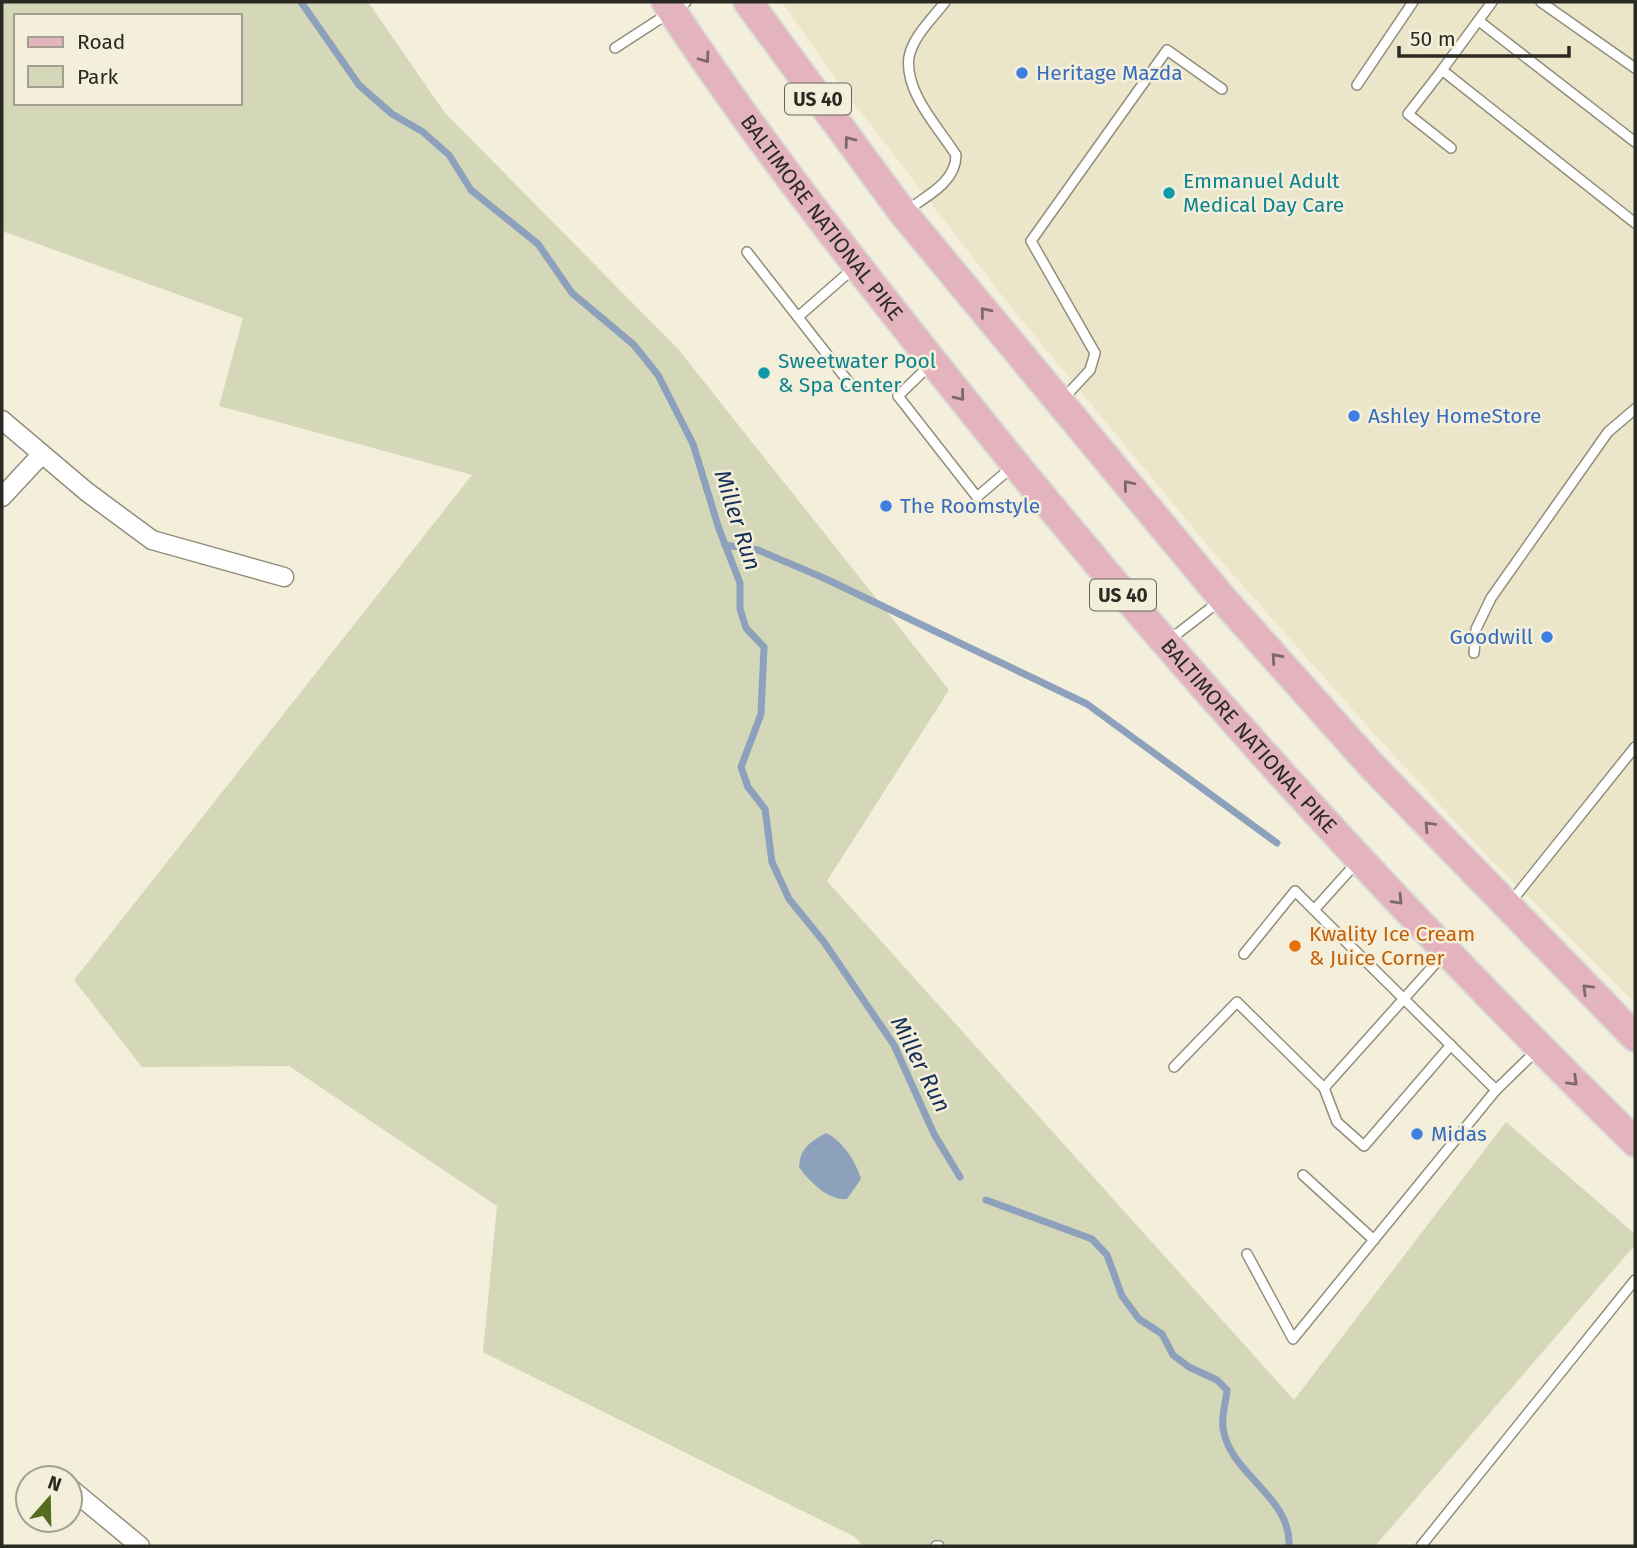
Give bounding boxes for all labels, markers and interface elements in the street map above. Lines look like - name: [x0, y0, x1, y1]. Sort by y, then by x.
- legend: [14, 14, 242, 105]
- scale bar: [1399, 14, 1569, 58]
- text: 50 m: [1410, 26, 1456, 52]
- text: Road: [77, 29, 125, 55]
- one-way arrow: [697, 50, 709, 62]
- place label: Heritage Mazda: [1036, 60, 1183, 86]
- text: Park: [77, 64, 119, 90]
- marker: Heritage Mazda: [1014, 65, 1030, 81]
- road number: US 40: [785, 83, 851, 114]
- street label: BALTIMORE NATIONAL PIKE: [735, 110, 908, 326]
- one-way arrow: [844, 136, 857, 149]
- place label: Emmanuel Adult Medical Day Care: [1183, 168, 1344, 218]
- marker: Emmanuel Adult Medical Day Care: [1161, 185, 1177, 201]
- one-way arrow: [981, 308, 993, 321]
- place label: Sweetwater Pool & Spa Center: [778, 348, 936, 398]
- marker: Sweetwater Pool & Spa Center: [756, 365, 772, 381]
- one-way arrow: [952, 387, 964, 400]
- place label: Ashley HomeStore: [1368, 403, 1541, 429]
- marker: Ashley HomeStore: [1346, 408, 1362, 424]
- water label: Miller Run: [709, 466, 767, 574]
- one-way arrow: [1124, 480, 1136, 493]
- place label: The Roomstyle: [900, 493, 1040, 519]
- marker: The Roomstyle: [878, 498, 894, 514]
- road number: US 40: [1090, 580, 1156, 610]
- place label: Goodwill: [1449, 624, 1533, 650]
- marker: Goodwill: [1539, 629, 1555, 645]
- street label: BALTIMORE NATIONAL PIKE: [1155, 634, 1342, 839]
- one-way arrow: [1271, 653, 1284, 666]
- one-way arrow: [1424, 821, 1437, 834]
- one-way arrow: [1389, 892, 1402, 905]
- place label: Kwality Ice Cream & Juice Corner: [1309, 921, 1475, 971]
- marker: Kwality Ice Cream & Juice Corner: [1287, 938, 1303, 954]
- one-way arrow: [1583, 984, 1596, 997]
- water label: Miller Run: [885, 1011, 957, 1117]
- one-way arrow: [1565, 1073, 1578, 1086]
- place label: Midas: [1431, 1121, 1487, 1147]
- marker: Midas: [1409, 1126, 1425, 1142]
- north arrow: [14, 1464, 84, 1534]
- text: N: [45, 1471, 65, 1496]

